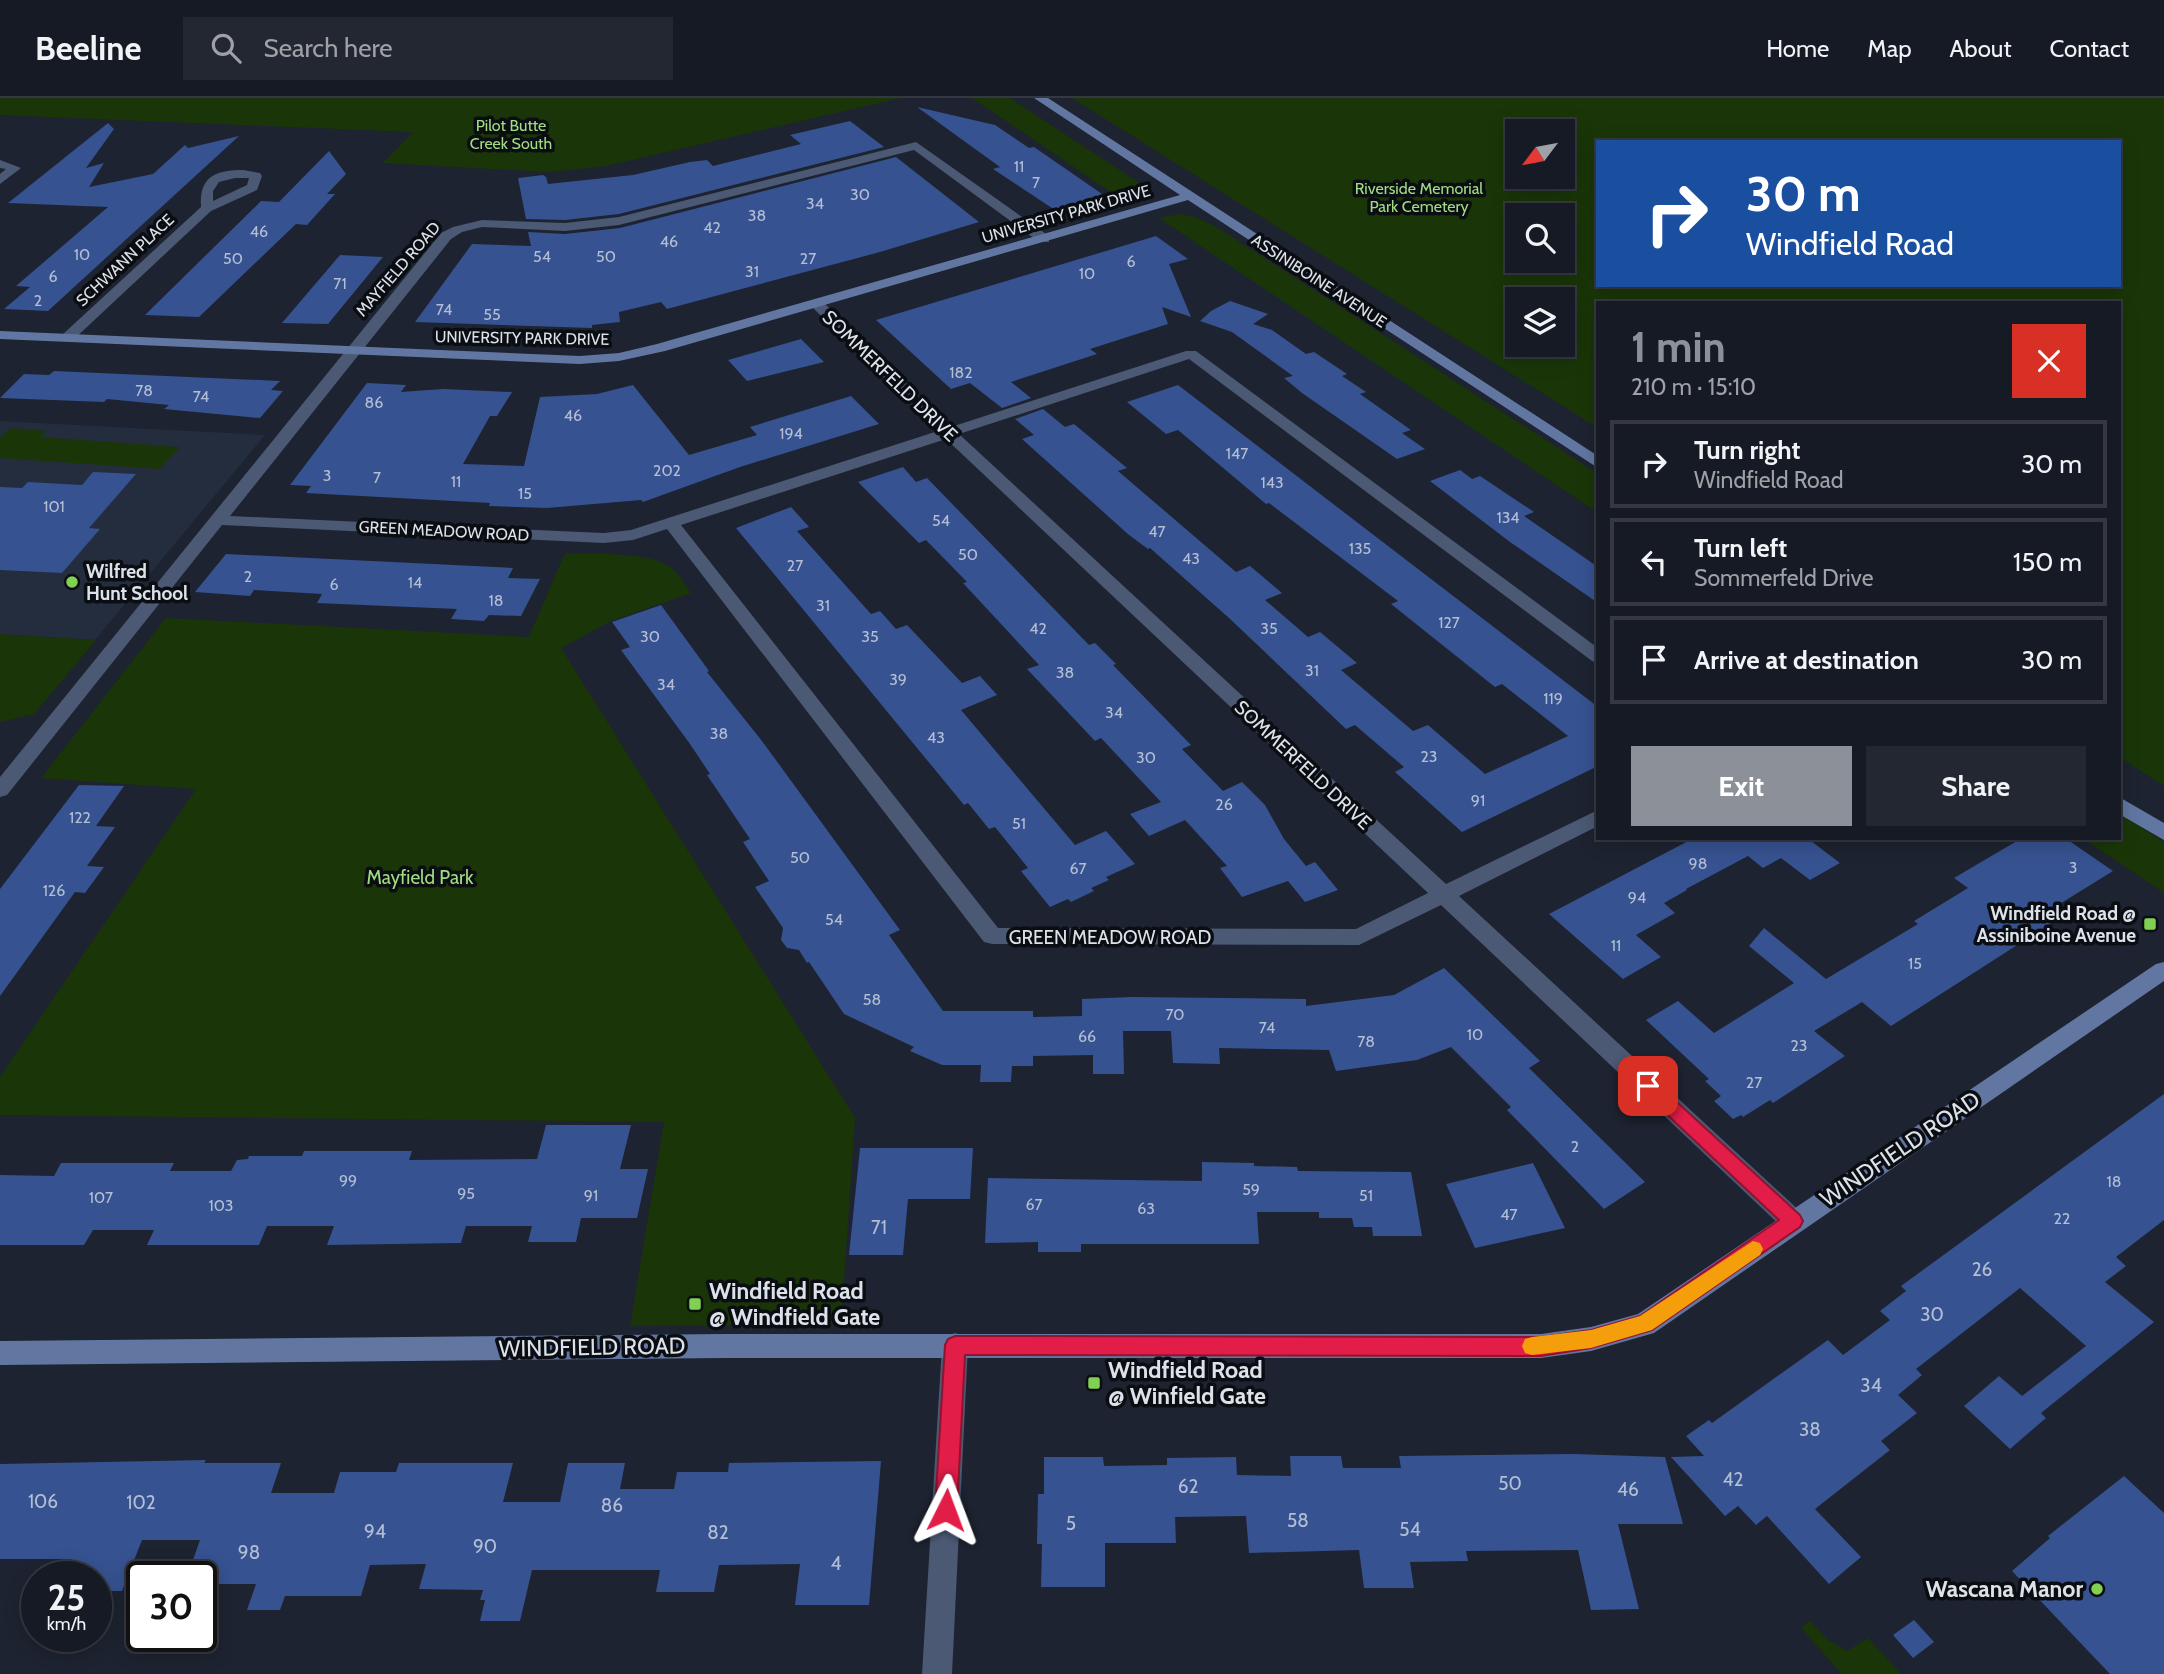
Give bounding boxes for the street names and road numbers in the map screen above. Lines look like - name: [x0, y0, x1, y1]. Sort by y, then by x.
- street label: UNIVERSITY PARK DRIVE: [980, 181, 1153, 247]
- street label: SCHWANN PLACE: [72, 210, 178, 310]
- street label: MAYFIELD ROAD: [352, 218, 444, 320]
- street label: ASSINIBOINE AVENUE: [1248, 230, 1390, 332]
- street label: SOMMERFELD DRIVE: [818, 306, 962, 446]
- street label: UNIVERSITY PARK DRIVE: [435, 327, 610, 349]
- street label: GREEN MEADOW ROAD: [358, 517, 530, 545]
- street label: SOMMERFELD DRIVE: [1230, 696, 1376, 834]
- street label: GREEN MEADOW ROAD: [1009, 926, 1211, 949]
- street label: WINDFIELD ROAD: [1815, 1085, 1985, 1213]
- street label: WINDFIELD ROAD: [498, 1331, 686, 1363]

